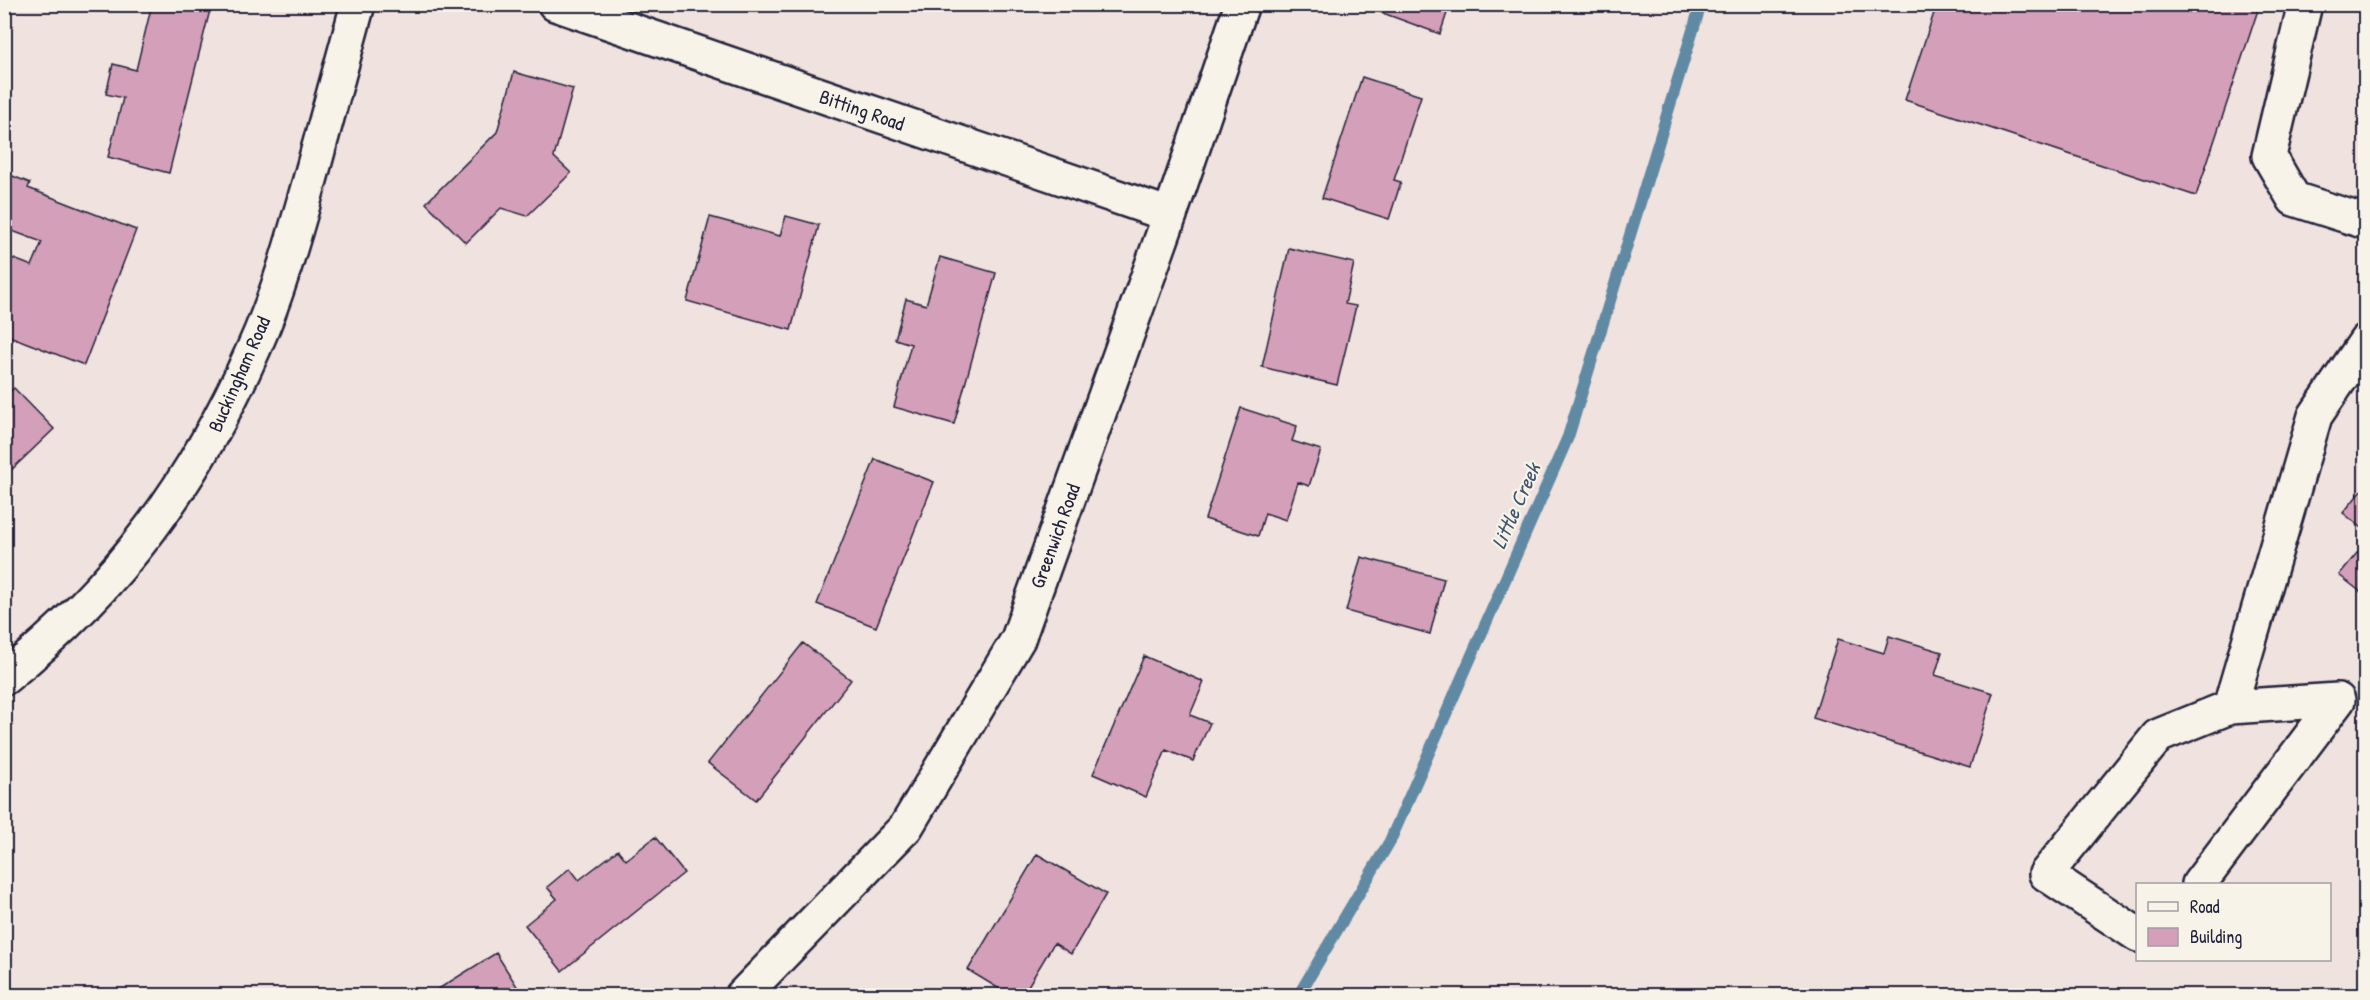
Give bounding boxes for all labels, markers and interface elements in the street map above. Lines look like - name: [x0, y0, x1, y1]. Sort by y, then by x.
- street label: Bitting Road: [816, 82, 908, 137]
- street label: Buckingham Road: [201, 312, 276, 436]
- water label: Little Creek: [1484, 456, 1548, 553]
- street label: Greenwich Road: [1023, 480, 1086, 592]
- legend: [2136, 883, 2331, 961]
- text: Road: [2190, 894, 2220, 919]
- text: Building: [2190, 924, 2242, 949]

